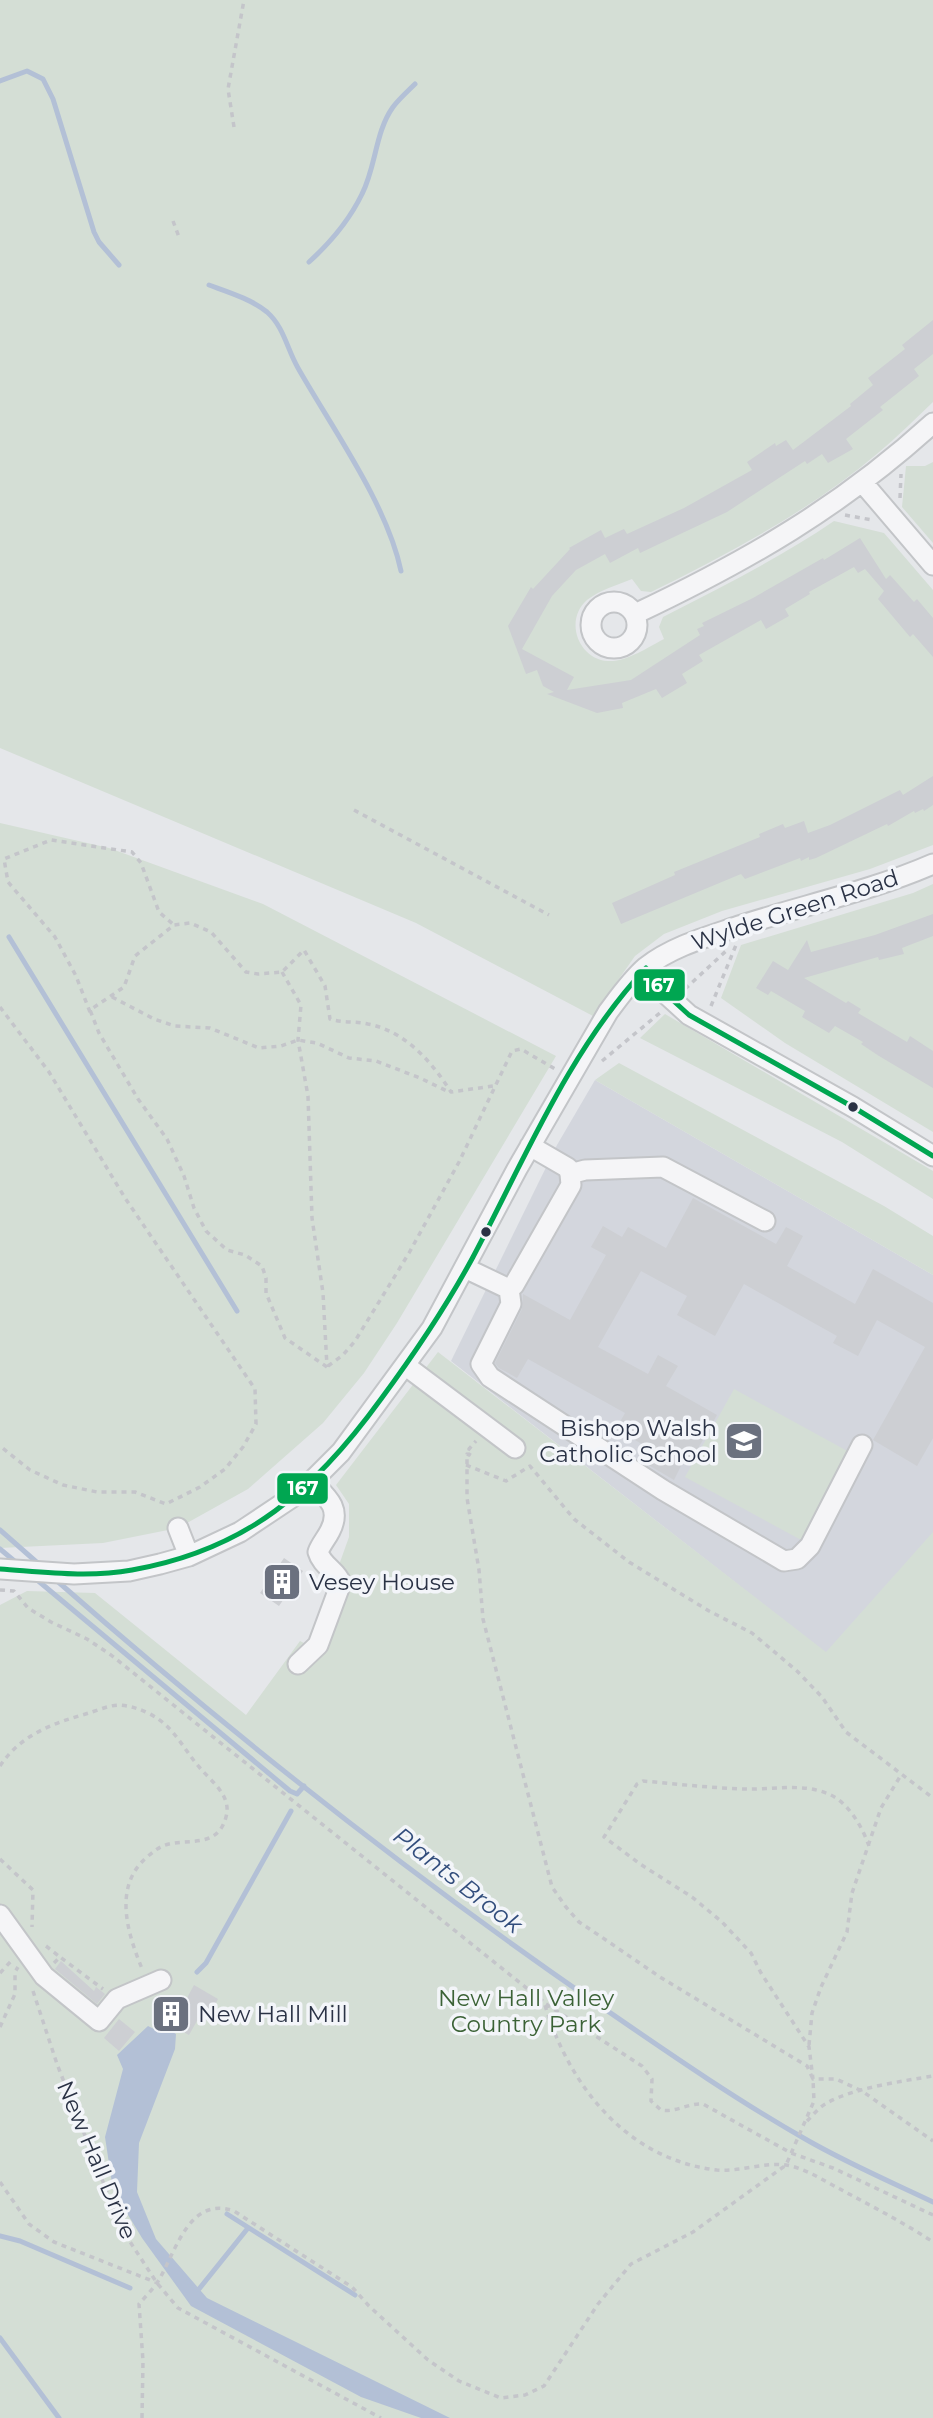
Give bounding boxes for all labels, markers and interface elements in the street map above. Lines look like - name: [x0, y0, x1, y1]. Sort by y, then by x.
- street label: Wylde Green Road: [688, 863, 902, 957]
- line badge: 167: [633, 968, 686, 1002]
- text: 167: [643, 974, 675, 997]
- unlabelled marker: [846, 1100, 860, 1114]
- unlabelled marker: [479, 1225, 493, 1239]
- place label: Bishop Walsh Catholic School: [539, 1414, 717, 1468]
- school or university icon: Bishop Walsh Catholic School: [723, 1420, 765, 1462]
- line badge: 167: [276, 1472, 329, 1505]
- text: 167: [287, 1477, 319, 1500]
- building icon: Vesey House: [261, 1561, 303, 1603]
- place label: Vesey House: [309, 1568, 455, 1596]
- water label: Plants Brook: [388, 1821, 530, 1940]
- park label: New Hall Valley Country Park: [438, 1984, 615, 2038]
- building icon: New Hall Mill: [150, 1993, 192, 2035]
- place label: New Hall Mill: [198, 2000, 348, 2028]
- street label: New Hall Drive: [51, 2077, 143, 2243]

